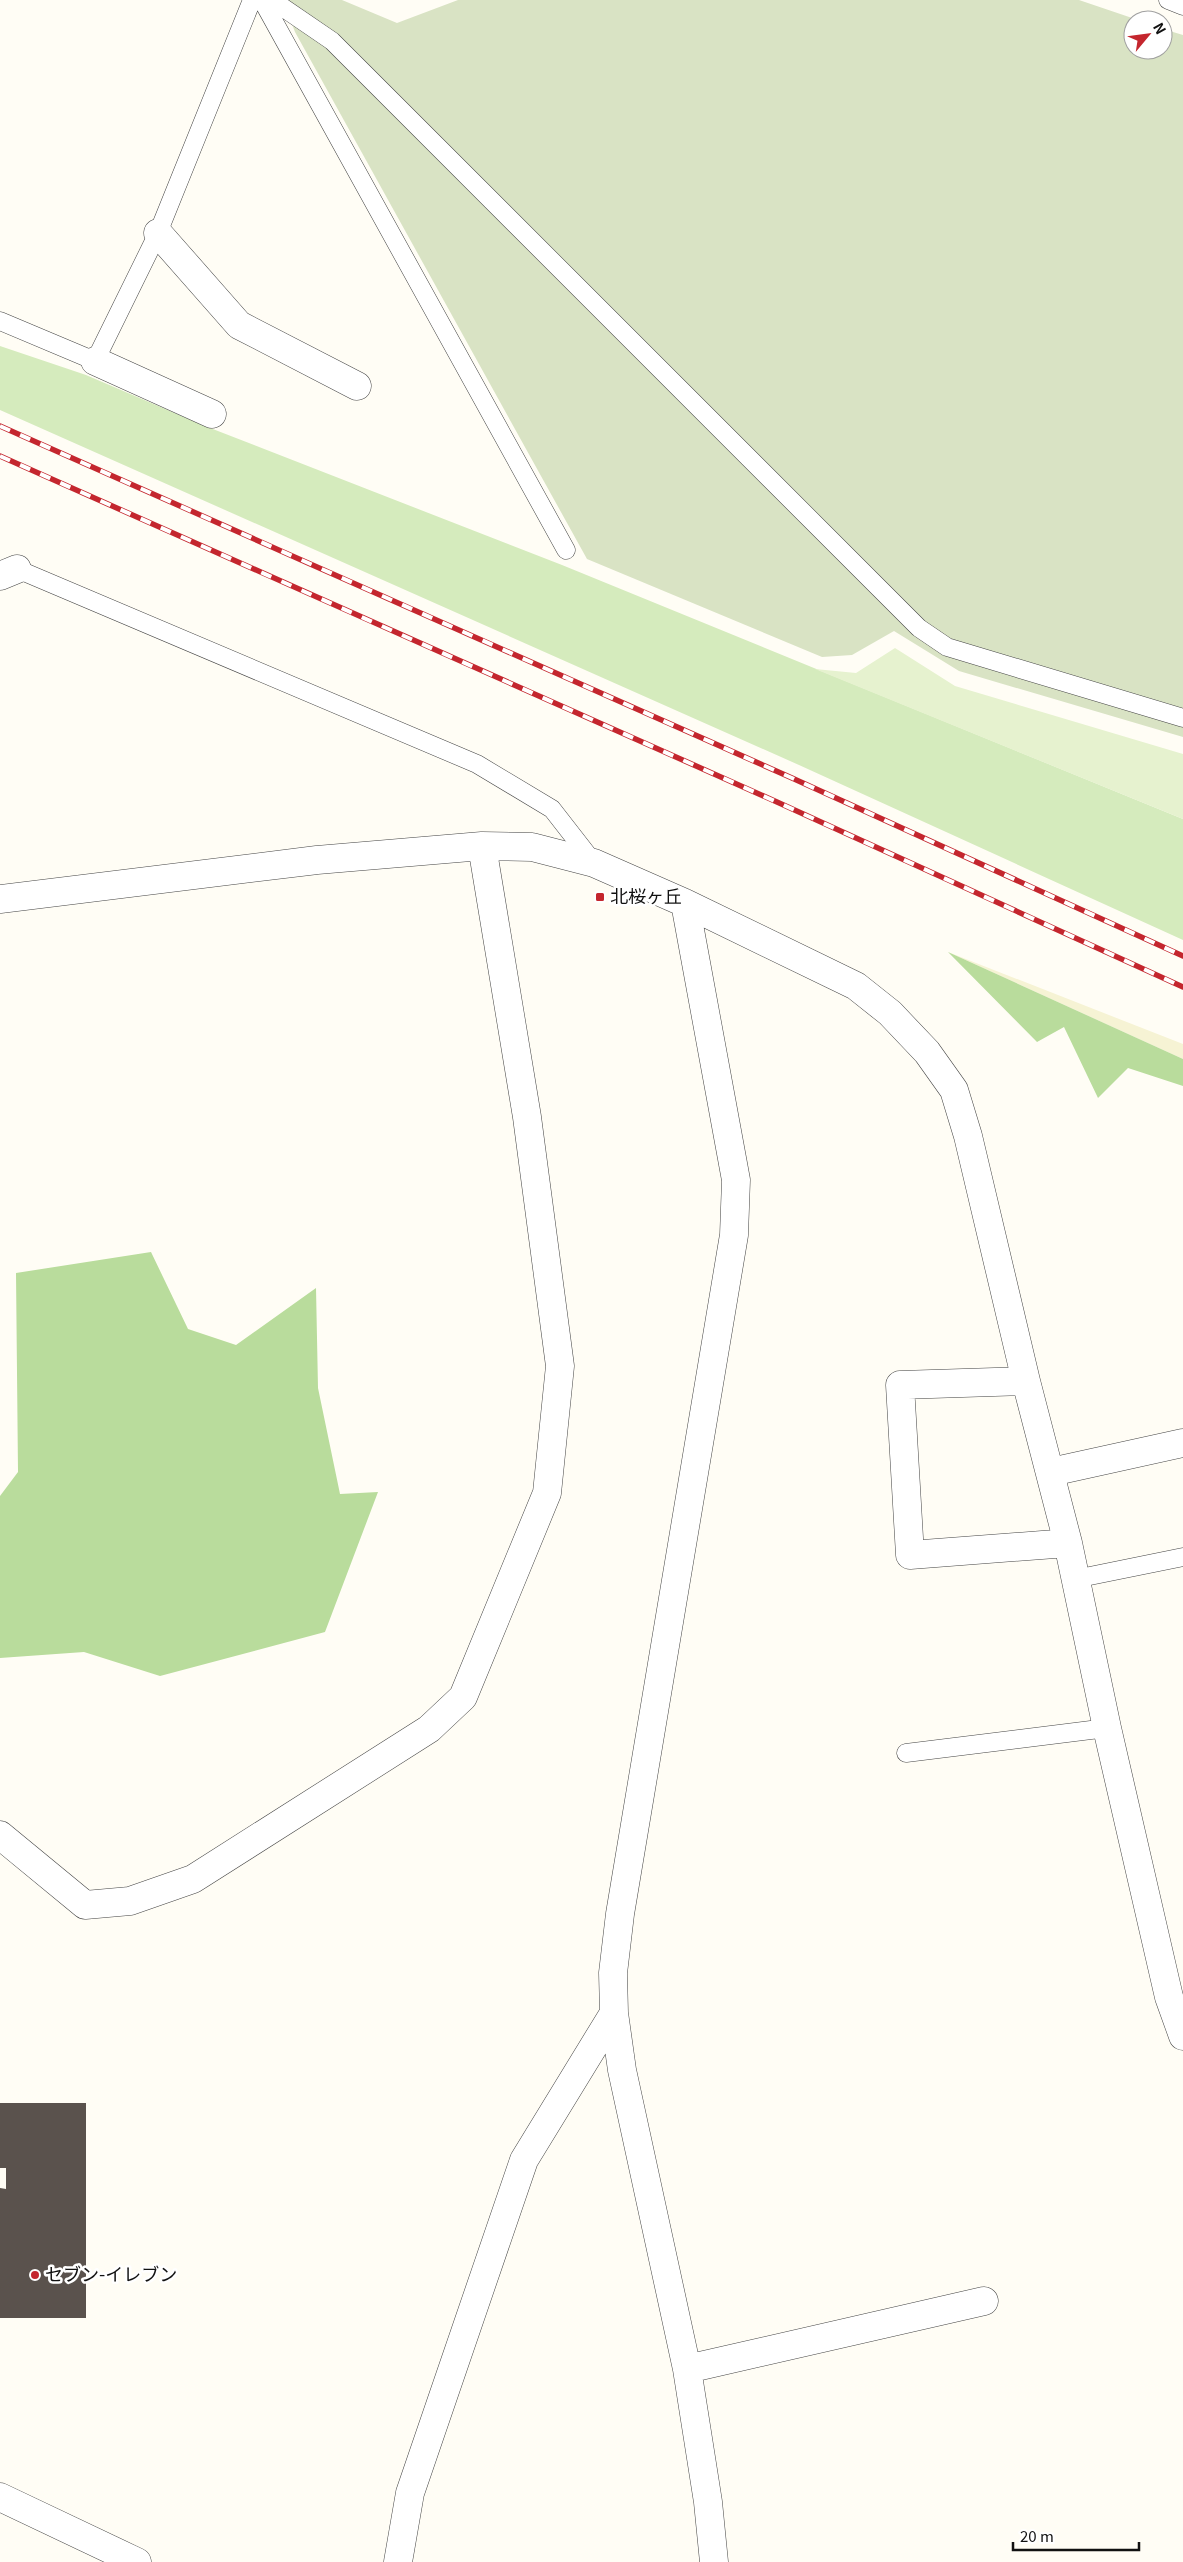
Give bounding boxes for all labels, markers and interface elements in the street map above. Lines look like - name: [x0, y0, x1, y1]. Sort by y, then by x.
- north arrow: [1123, 10, 1173, 60]
- text: N: [1149, 19, 1172, 38]
- place label: 北桜ヶ丘: [610, 882, 682, 908]
- marker: 北桜ヶ丘: [594, 891, 606, 903]
- place label: セブン-イレブン: [45, 2260, 177, 2286]
- marker: セブン-イレブン: [29, 2269, 41, 2281]
- scale bar: [1013, 2520, 1139, 2552]
- text: 20 m: [1020, 2525, 1054, 2546]

